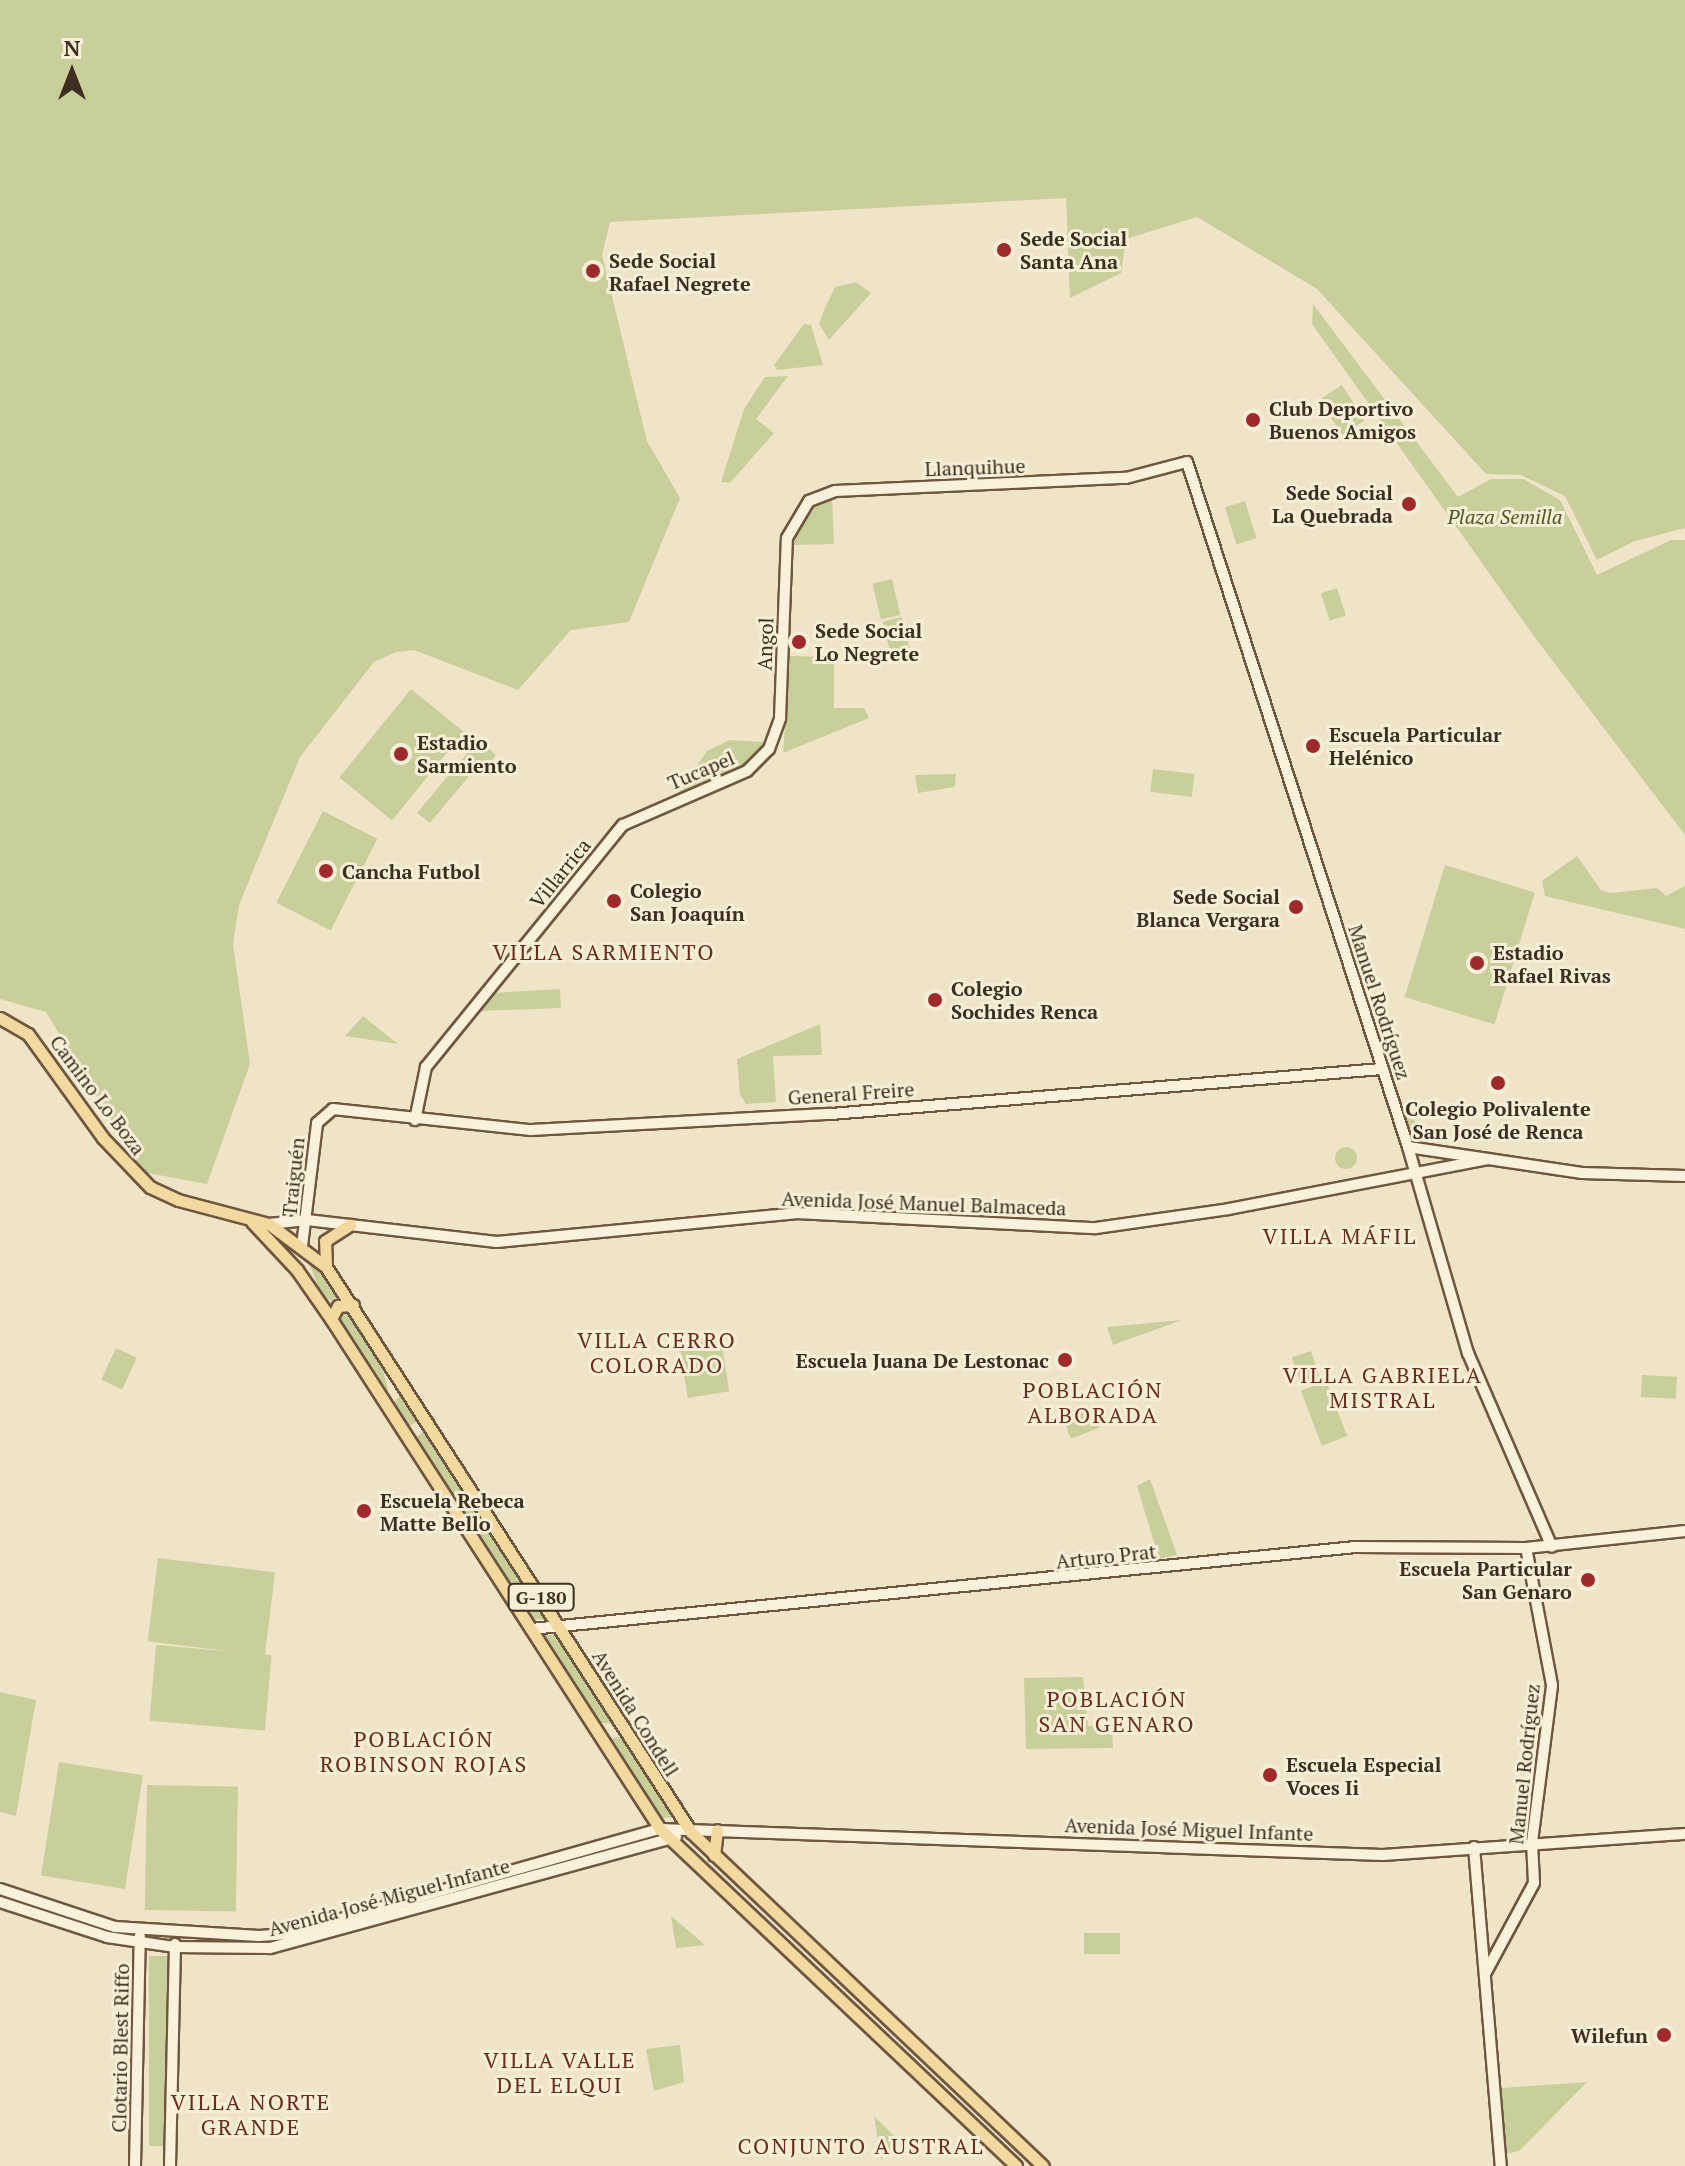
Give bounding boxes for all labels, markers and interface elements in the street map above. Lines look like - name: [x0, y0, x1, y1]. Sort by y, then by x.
- north arrow: [32, 32, 112, 112]
- text: N: [64, 33, 80, 62]
- place label: Sede Social Santa Ana: [1020, 226, 1127, 273]
- marker: Sede Social Santa Ana: [995, 241, 1013, 259]
- place label: Sede Social Rafael Negrete: [609, 248, 751, 295]
- marker: Sede Social Rafael Negrete: [584, 262, 602, 280]
- place label: Club Deportivo Buenos Amigos: [1269, 396, 1416, 443]
- marker: Club Deportivo Buenos Amigos: [1244, 411, 1262, 429]
- street label: Llanquihue: [924, 453, 1026, 481]
- place label: Sede Social La Quebrada: [1272, 480, 1393, 527]
- marker: Sede Social La Quebrada: [1400, 495, 1418, 513]
- park label: Plaza Semilla: [1447, 504, 1563, 528]
- street label: Angol: [752, 617, 778, 671]
- place label: Sede Social Lo Negrete: [815, 618, 922, 665]
- marker: Sede Social Lo Negrete: [790, 633, 808, 651]
- place label: Escuela Particular Helénico: [1329, 722, 1502, 769]
- place label: Estadio Sarmiento: [417, 730, 517, 777]
- marker: Escuela Particular Helénico: [1304, 737, 1322, 755]
- marker: Estadio Sarmiento: [392, 745, 410, 763]
- street label: Tucapel: [664, 745, 738, 795]
- street label: Villarrica: [525, 833, 595, 913]
- place label: Cancha Futbol: [342, 859, 480, 883]
- marker: Cancha Futbol: [317, 862, 335, 880]
- place label: Colegio San Joaquín: [630, 878, 745, 925]
- place label: Sede Social Blanca Vergara: [1136, 884, 1280, 931]
- marker: Colegio San Joaquín: [605, 892, 623, 910]
- marker: Sede Social Blanca Vergara: [1287, 898, 1305, 916]
- street label: Manuel Rodríguez: [1344, 921, 1416, 1083]
- district label: VILLA SARMIENTO: [492, 939, 716, 965]
- place label: Estadio Rafael Rivas: [1493, 940, 1611, 987]
- marker: Estadio Rafael Rivas: [1468, 954, 1486, 972]
- place label: Colegio Sochides Renca: [951, 976, 1098, 1023]
- marker: Colegio Sochides Renca: [926, 991, 944, 1009]
- street label: Camino Lo Boza: [45, 1030, 151, 1160]
- marker: Colegio Polivalente San José de Renca: [1489, 1074, 1507, 1092]
- street label: General Freire: [787, 1077, 915, 1109]
- place label: Colegio Polivalente San José de Renca: [1405, 1096, 1591, 1143]
- street label: Traiguén: [277, 1136, 309, 1218]
- street label: Avenida José Manuel Balmaceda: [781, 1186, 1067, 1220]
- district label: VILLA MÁFIL: [1262, 1223, 1418, 1249]
- district label: VILLA CERRO COLORADO: [577, 1326, 737, 1378]
- place label: Escuela Juana De Lestonac: [796, 1348, 1049, 1372]
- marker: Escuela Juana De Lestonac: [1056, 1351, 1074, 1369]
- district label: VILLA GABRIELA MISTRAL: [1283, 1361, 1483, 1412]
- district label: POBLACIÓN ALBORADA: [1023, 1376, 1163, 1428]
- place label: Escuela Rebeca Matte Bello: [380, 1488, 525, 1535]
- marker: Escuela Rebeca Matte Bello: [355, 1502, 373, 1520]
- street label: Arturo Prat: [1055, 1539, 1157, 1573]
- place label: Escuela Particular San Genaro: [1399, 1556, 1572, 1603]
- marker: Escuela Particular San Genaro: [1579, 1571, 1597, 1589]
- road number: G-180: [507, 1583, 575, 1611]
- street label: Avenida Condell: [588, 1645, 684, 1781]
- street label: Manuel Rodríguez: [1504, 1682, 1544, 1846]
- district label: POBLACIÓN SAN GENARO: [1039, 1685, 1195, 1736]
- district label: POBLACIÓN ROBINSON ROJAS: [320, 1725, 528, 1776]
- place label: Escuela Especial Voces Ii: [1286, 1752, 1441, 1799]
- marker: Escuela Especial Voces Ii: [1261, 1766, 1279, 1784]
- street label: Avenida José Miguel Infante: [1064, 1813, 1314, 1845]
- street label: Avenida José Miguel Infante: [266, 1853, 512, 1941]
- street label: Clotario Blest Riffo: [107, 1963, 133, 2133]
- place label: Wilefun: [1571, 2023, 1648, 2047]
- marker: Wilefun: [1655, 2026, 1673, 2044]
- district label: VILLA VALLE DEL ELQUI: [483, 2046, 637, 2098]
- district label: VILLA NORTE GRANDE: [170, 2088, 332, 2140]
- district label: CONJUNTO AUSTRAL: [737, 2133, 985, 2159]

